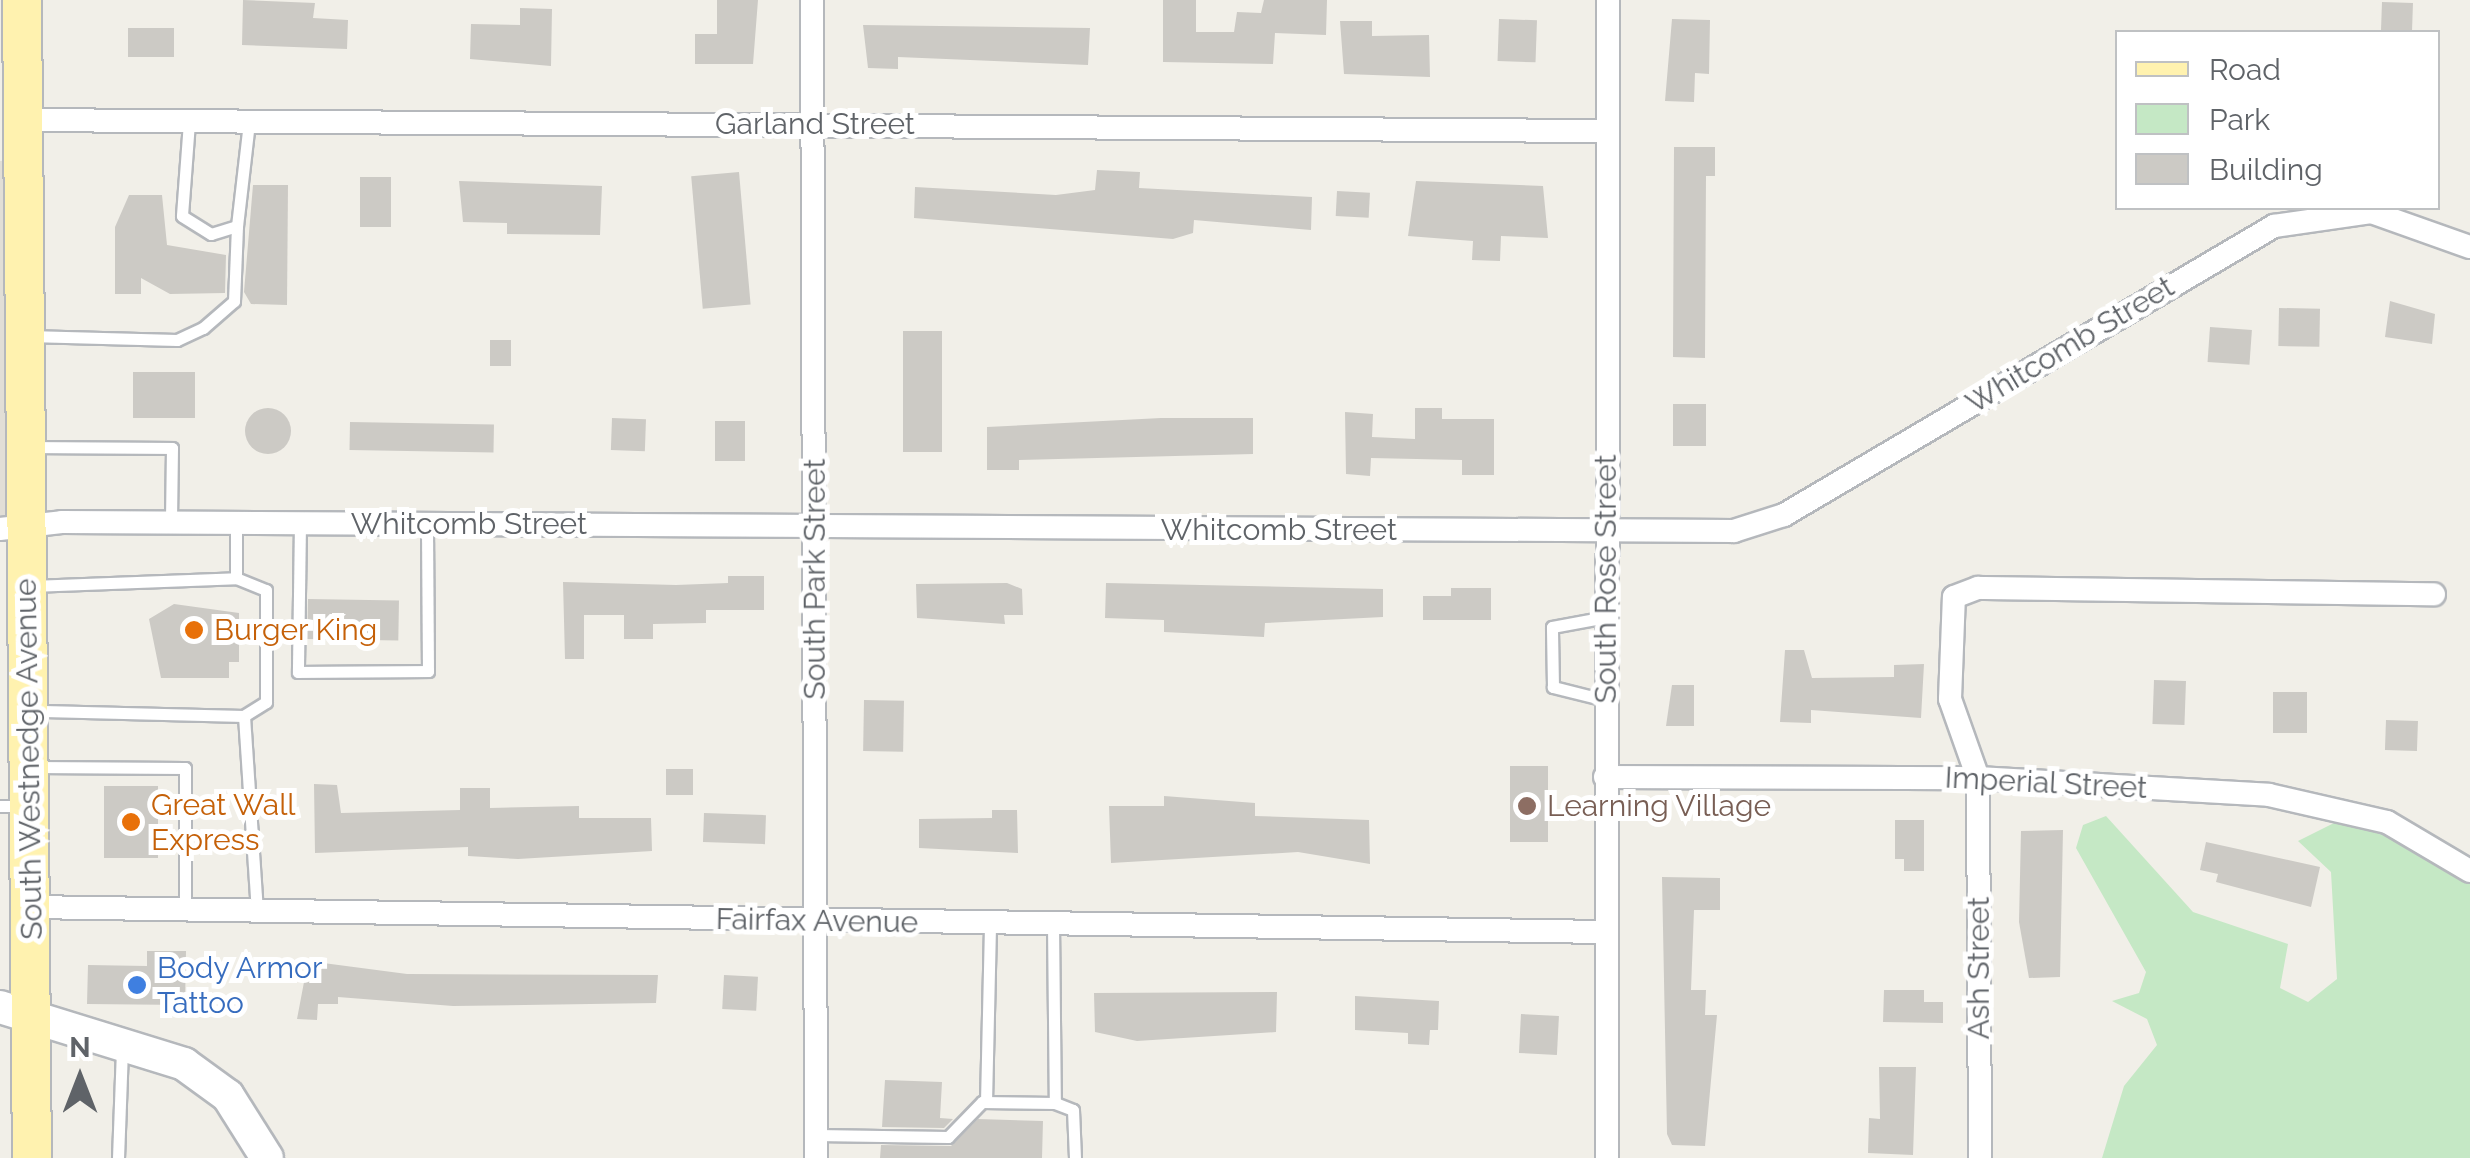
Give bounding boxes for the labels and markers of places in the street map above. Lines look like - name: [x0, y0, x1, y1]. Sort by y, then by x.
- place label: Burger King: [214, 612, 378, 648]
- marker: Burger King: [183, 619, 205, 641]
- place label: Great Wall Express: [151, 787, 297, 858]
- place label: Learning Village: [1547, 788, 1772, 824]
- marker: Learning Village: [1516, 795, 1538, 817]
- marker: Great Wall Express: [120, 811, 142, 833]
- place label: Body Armor Tattoo: [157, 950, 324, 1020]
- marker: Body Armor Tattoo: [126, 974, 148, 996]

